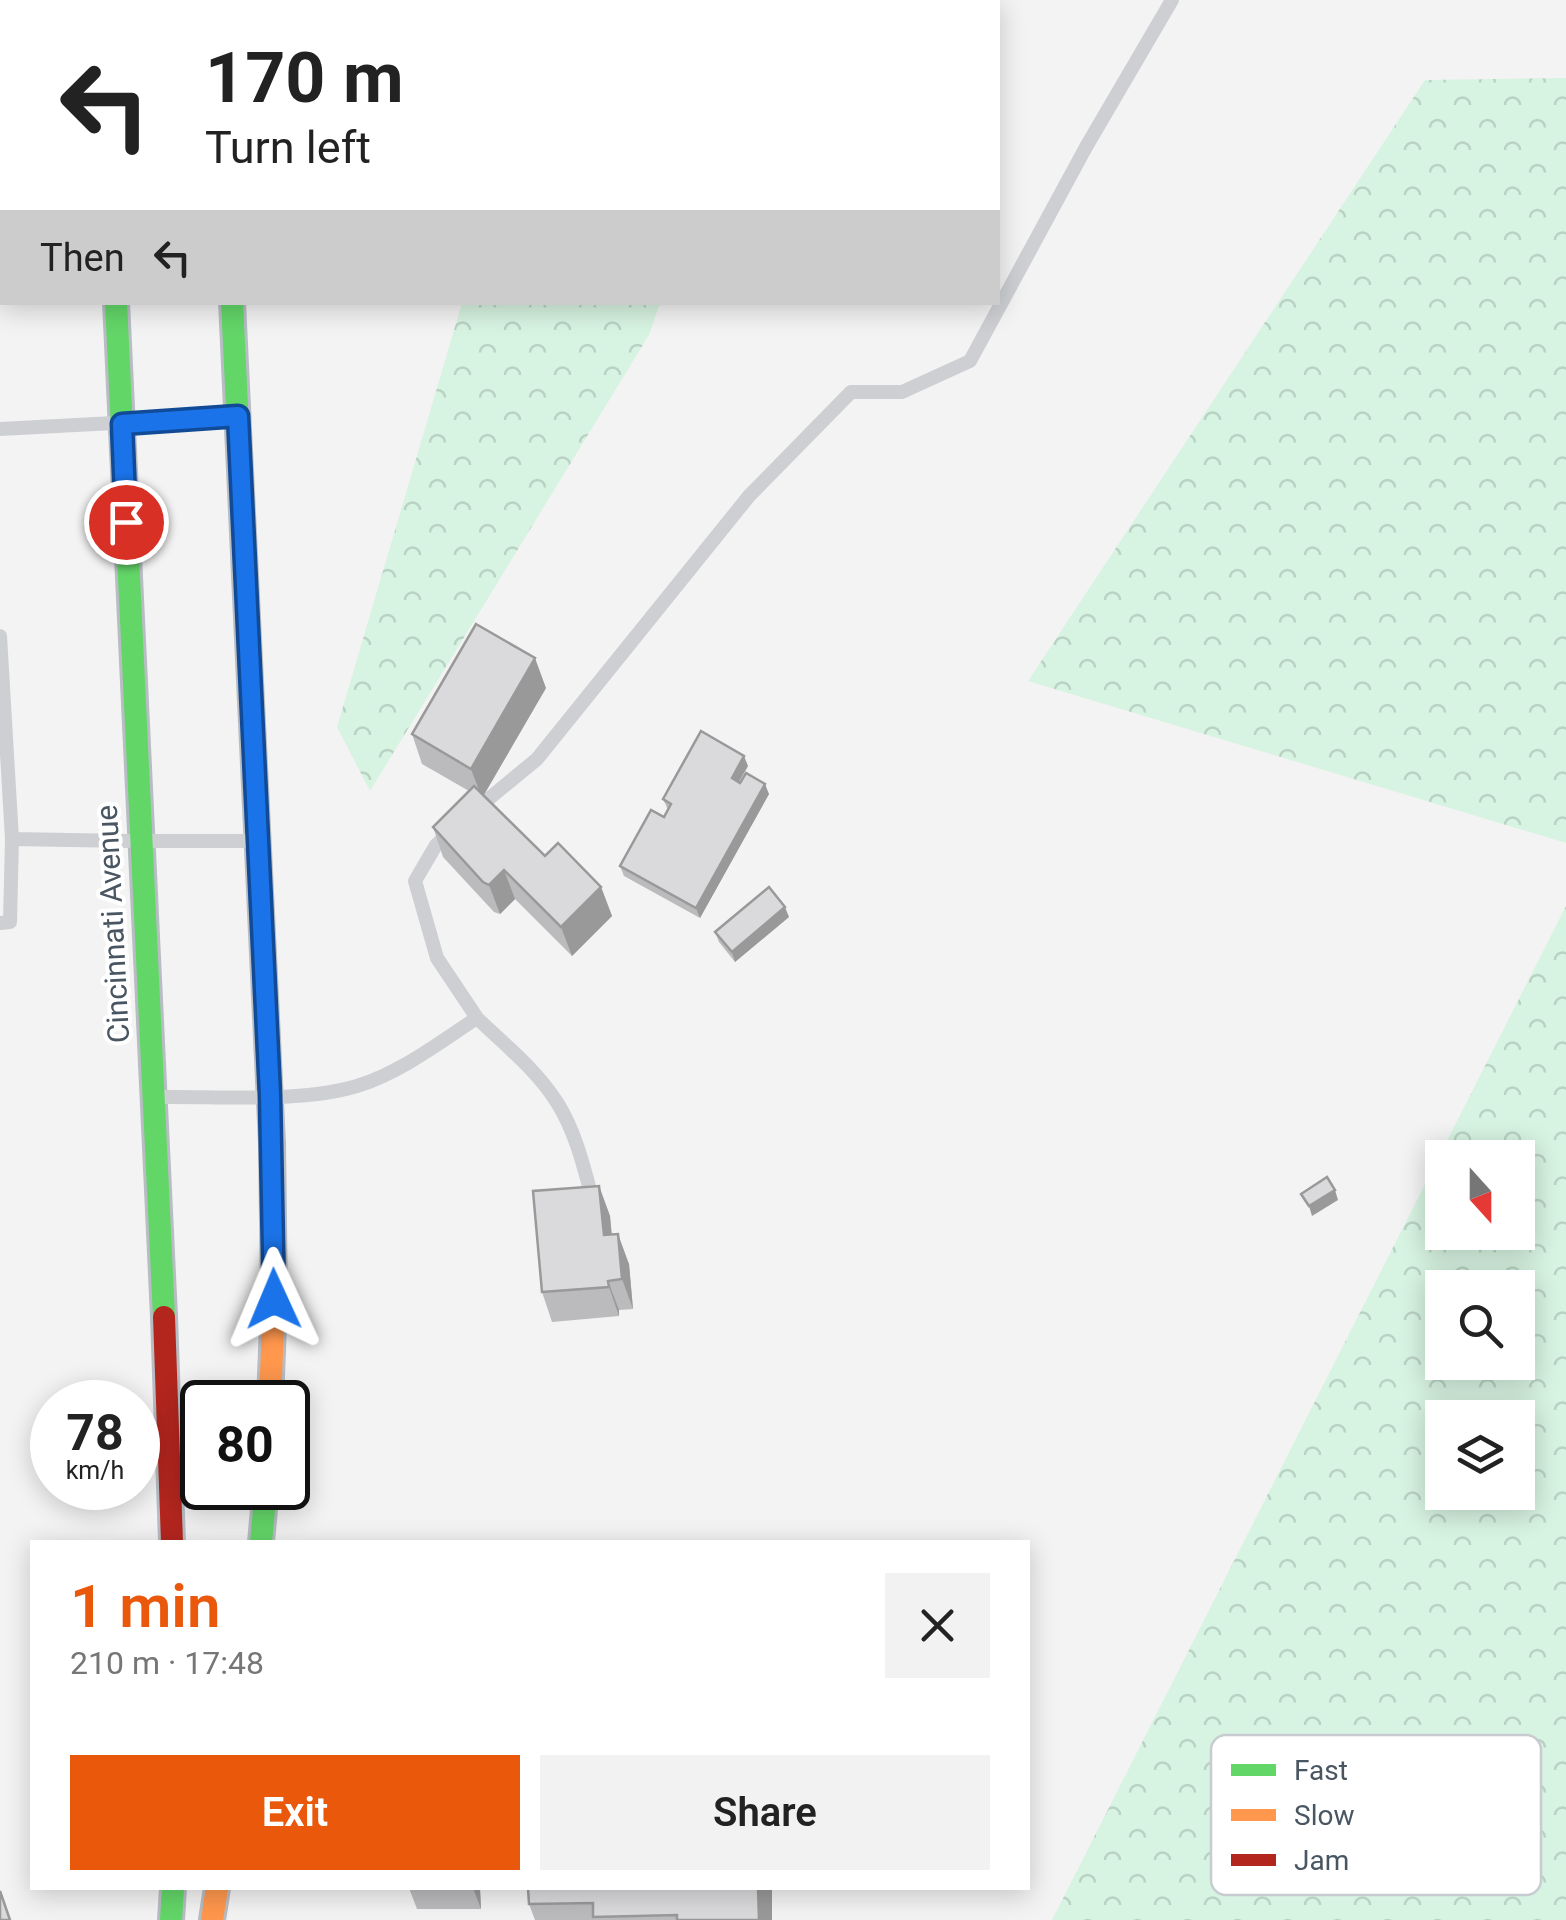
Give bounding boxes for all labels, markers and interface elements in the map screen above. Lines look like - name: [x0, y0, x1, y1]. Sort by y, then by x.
- text: 170 m: [205, 37, 404, 119]
- icon: left: [40, 40, 170, 170]
- text: Turn left: [205, 121, 371, 174]
- icon: left: [145, 230, 200, 285]
- text: Then: [40, 236, 125, 280]
- pin: [84, 480, 169, 565]
- icon: arrive: [99, 495, 154, 550]
- street label: Cincinnati Avenue: [89, 804, 136, 1044]
- north arrow: [1425, 1140, 1535, 1250]
- map controls: [1425, 1140, 1535, 1510]
- position arrow: [222, 1247, 326, 1351]
- button: search: [1425, 1270, 1535, 1380]
- speed limit sign: 80: [180, 1380, 310, 1510]
- button: layers: [1425, 1400, 1535, 1510]
- text: 78: [66, 1404, 124, 1462]
- text: km/h: [66, 1456, 124, 1485]
- text: 1 min: [70, 1571, 220, 1642]
- button: close: [885, 1573, 990, 1678]
- text: 210 m · 17:48: [70, 1644, 264, 1682]
- legend: [1211, 1735, 1541, 1895]
- text: Fast: [1294, 1754, 1348, 1787]
- button: Exit: [70, 1755, 520, 1870]
- button: Share: [540, 1755, 990, 1870]
- text: Slow: [1294, 1799, 1354, 1832]
- text: Jam: [1294, 1844, 1349, 1877]

